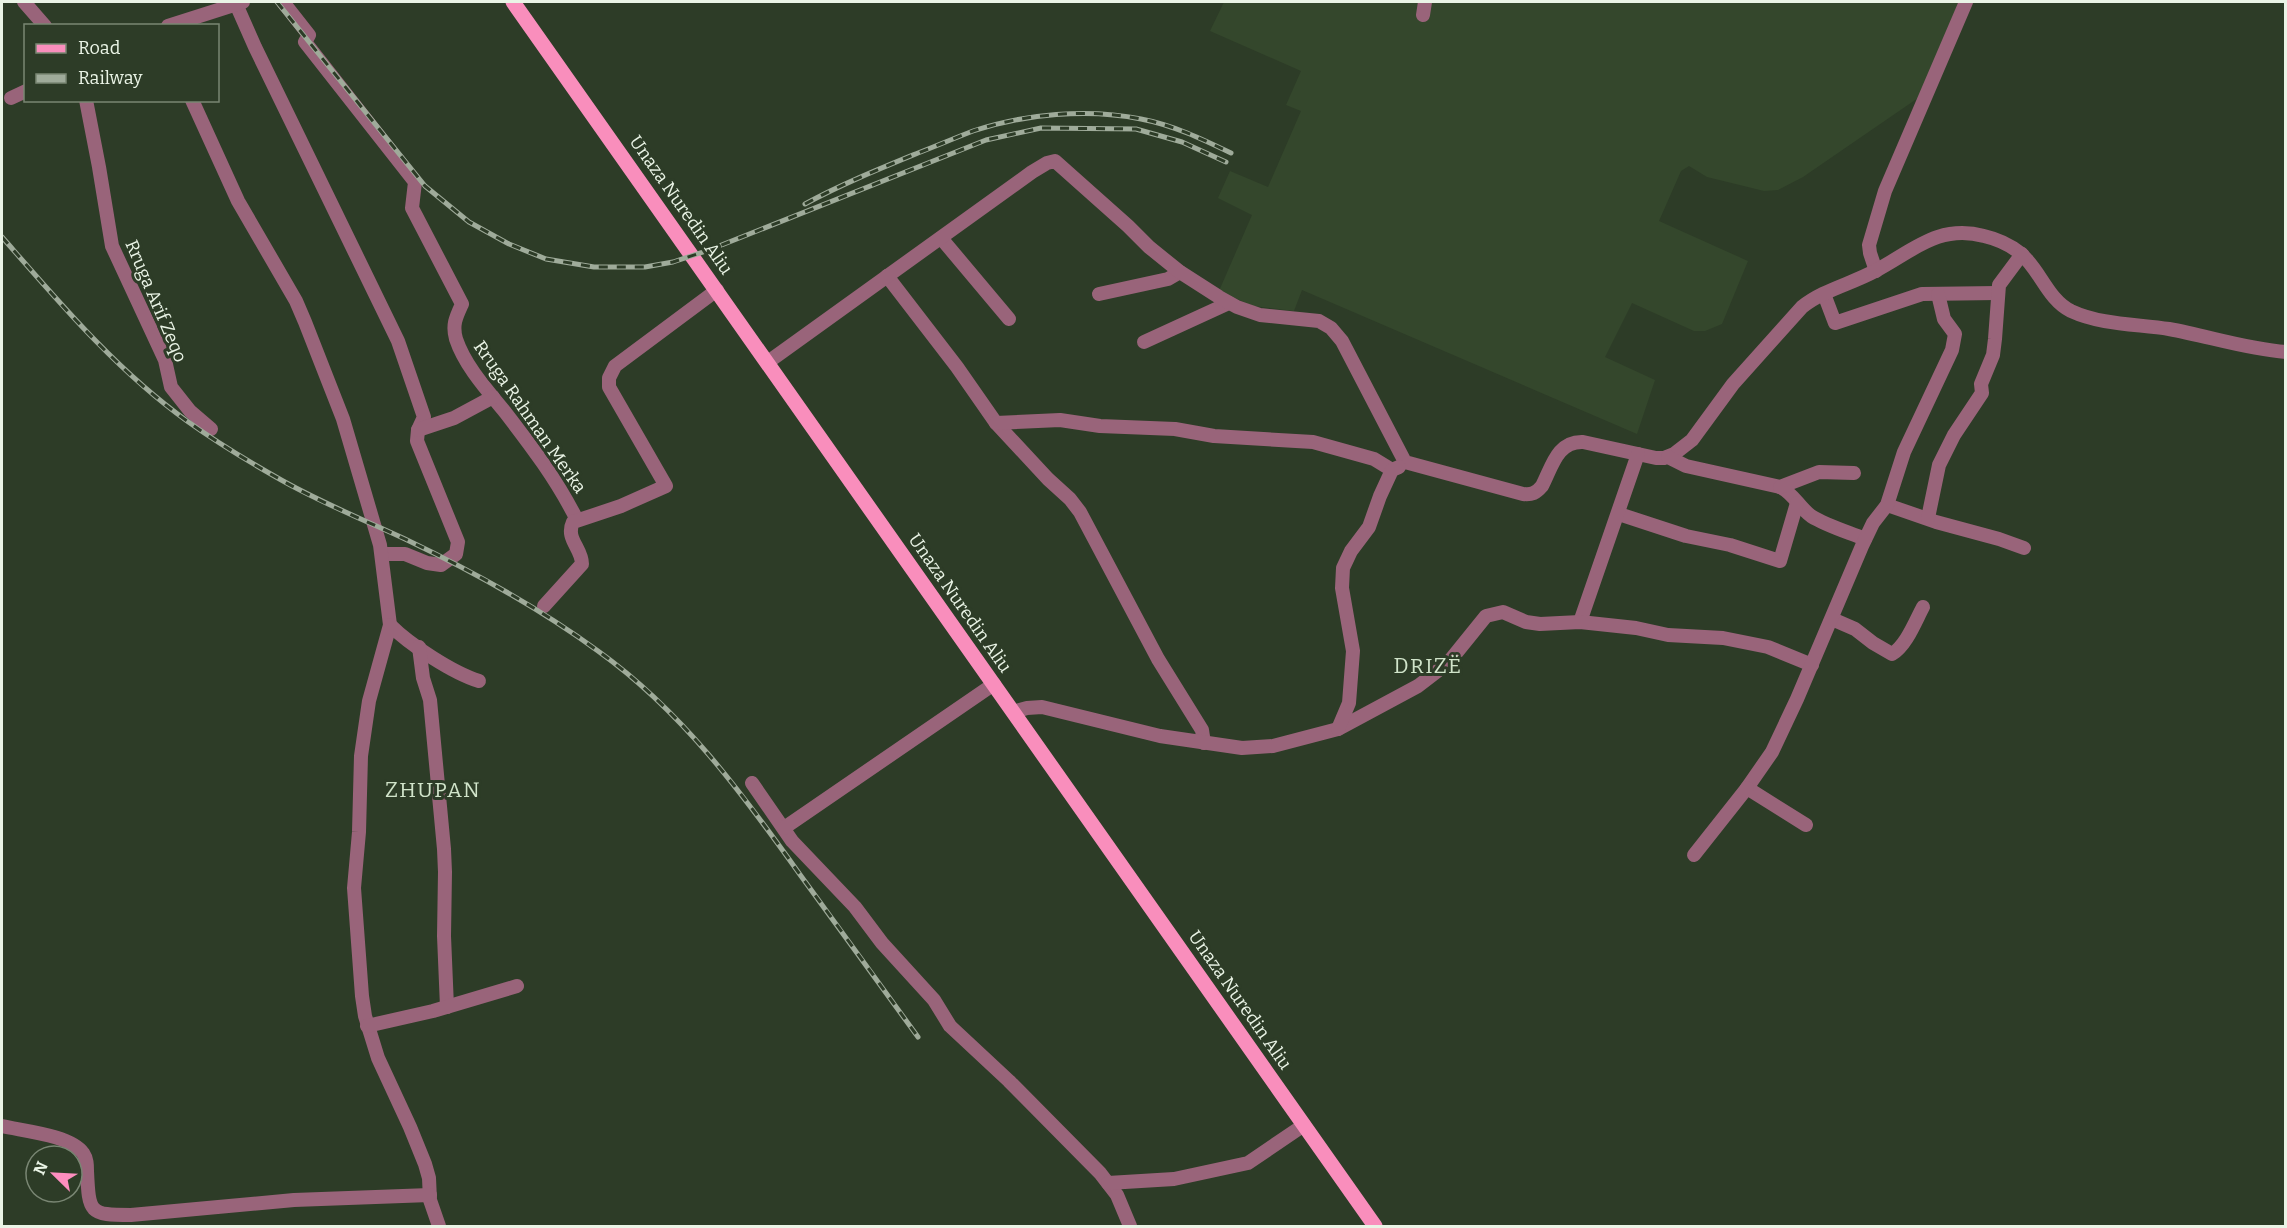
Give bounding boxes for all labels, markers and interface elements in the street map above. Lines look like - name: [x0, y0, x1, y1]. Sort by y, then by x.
- legend: [24, 24, 219, 102]
- text: Road: [78, 37, 121, 59]
- text: Railway: [78, 67, 143, 89]
- street label: Unaza Nuredin Aliu: [625, 131, 737, 279]
- street label: Rruga Arif Zeqo: [120, 236, 192, 366]
- street label: Rruga Rahman Merka: [469, 336, 591, 498]
- street label: Unaza Nuredin Aliu: [904, 529, 1016, 677]
- district label: DRIZË: [1393, 653, 1463, 679]
- district label: ZHUPAN: [385, 777, 481, 803]
- street label: Unaza Nuredin Aliu: [1184, 926, 1296, 1074]
- north arrow: [24, 1144, 84, 1204]
- text: N: [30, 1159, 52, 1178]

